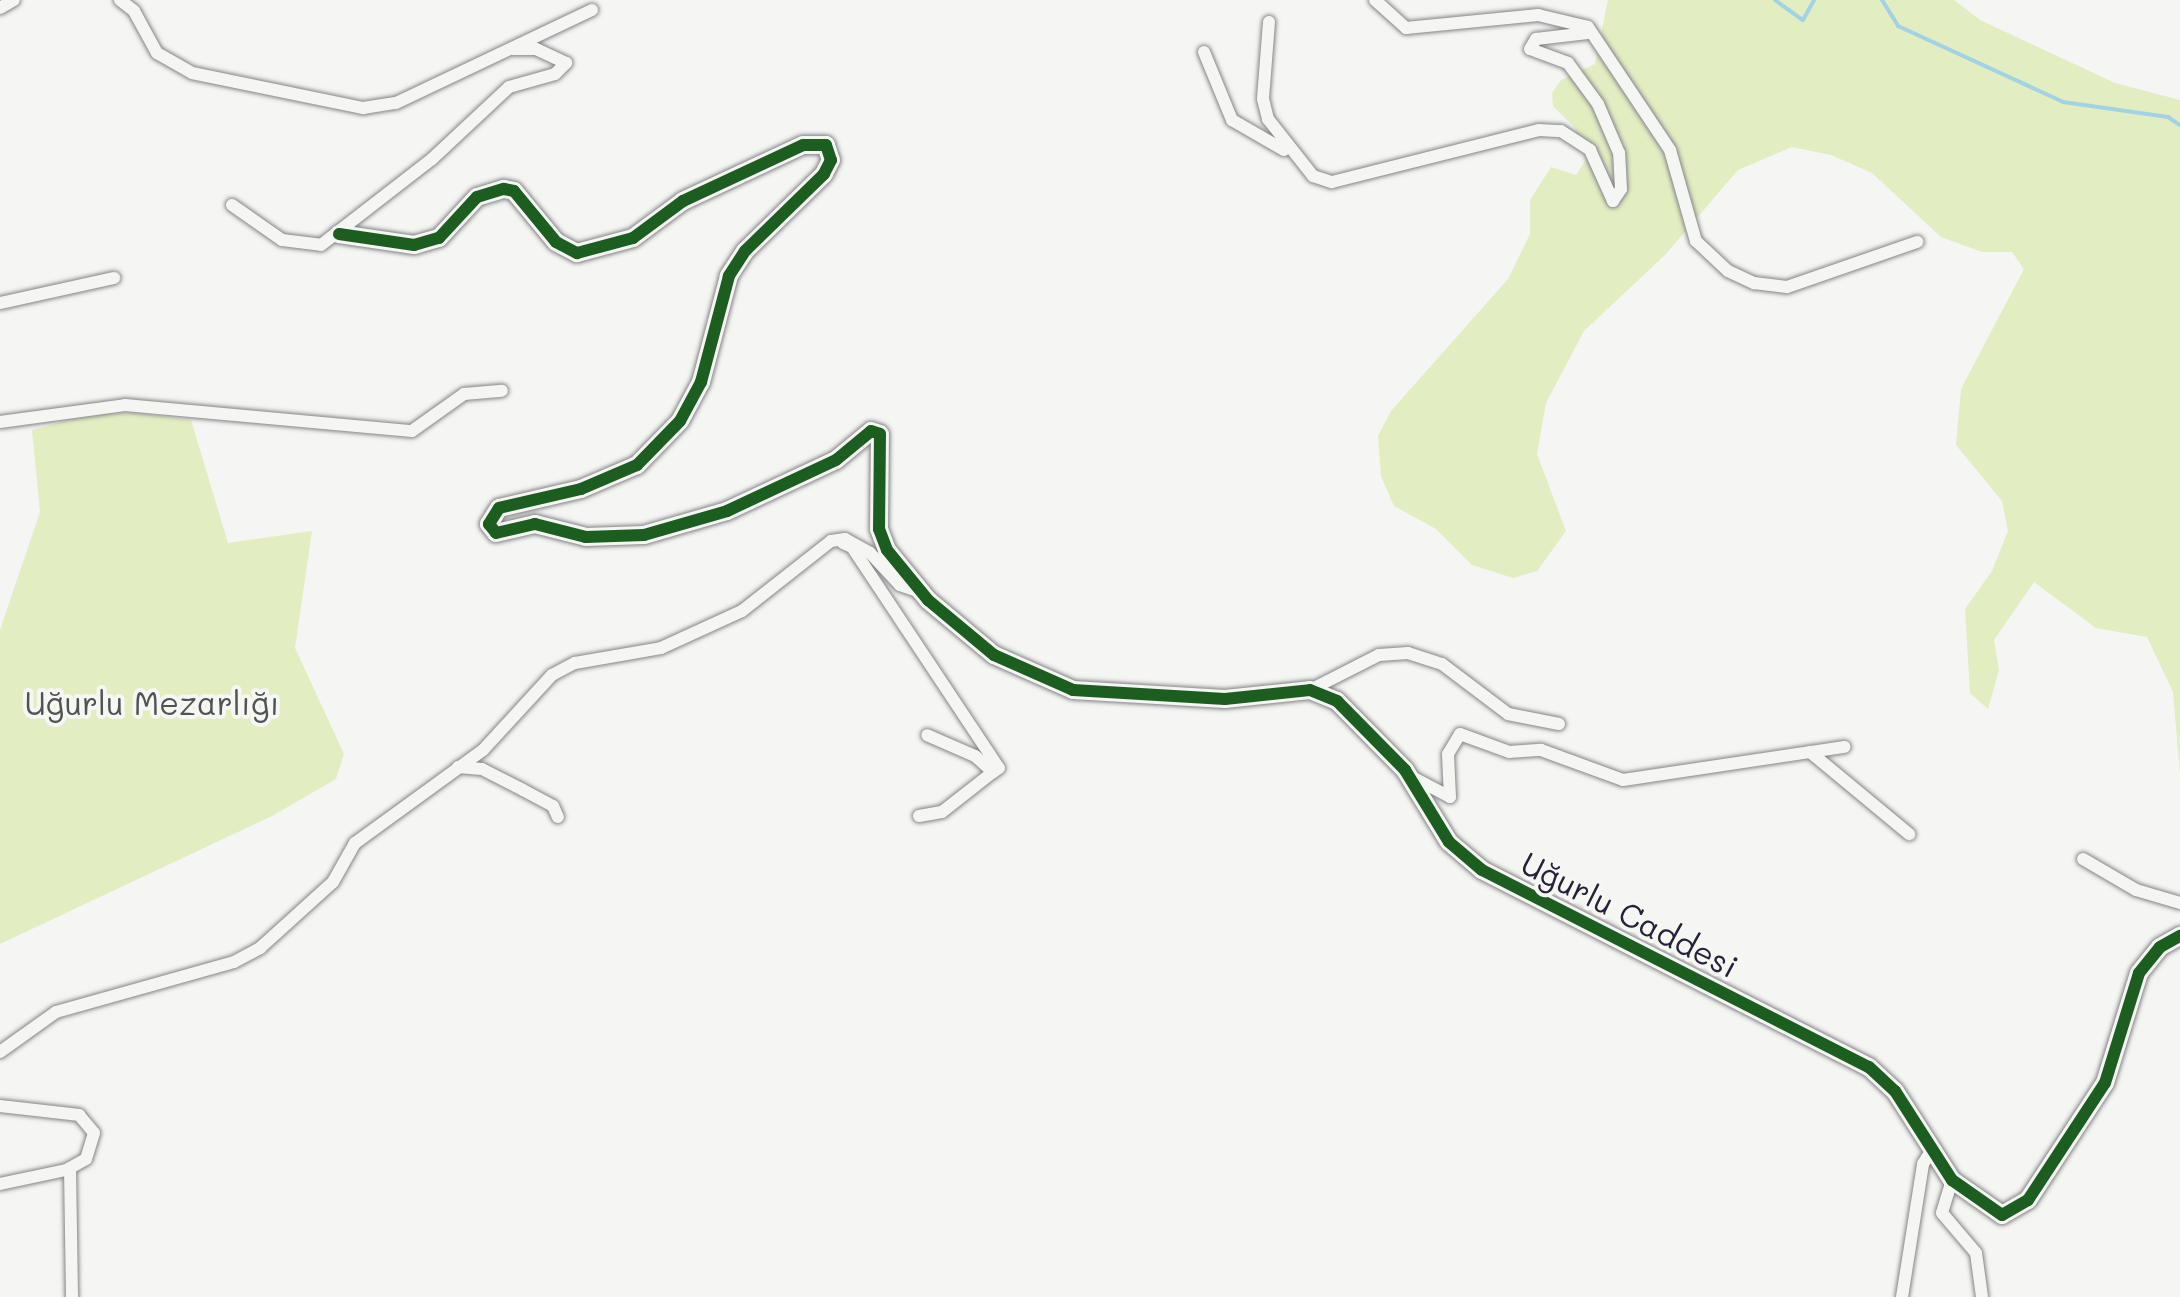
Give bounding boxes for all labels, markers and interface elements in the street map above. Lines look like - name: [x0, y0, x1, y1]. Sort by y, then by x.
- park label: Uğurlu Mezarlığı: [24, 683, 280, 721]
- street label: Uğurlu Caddesi: [1515, 843, 1745, 985]

